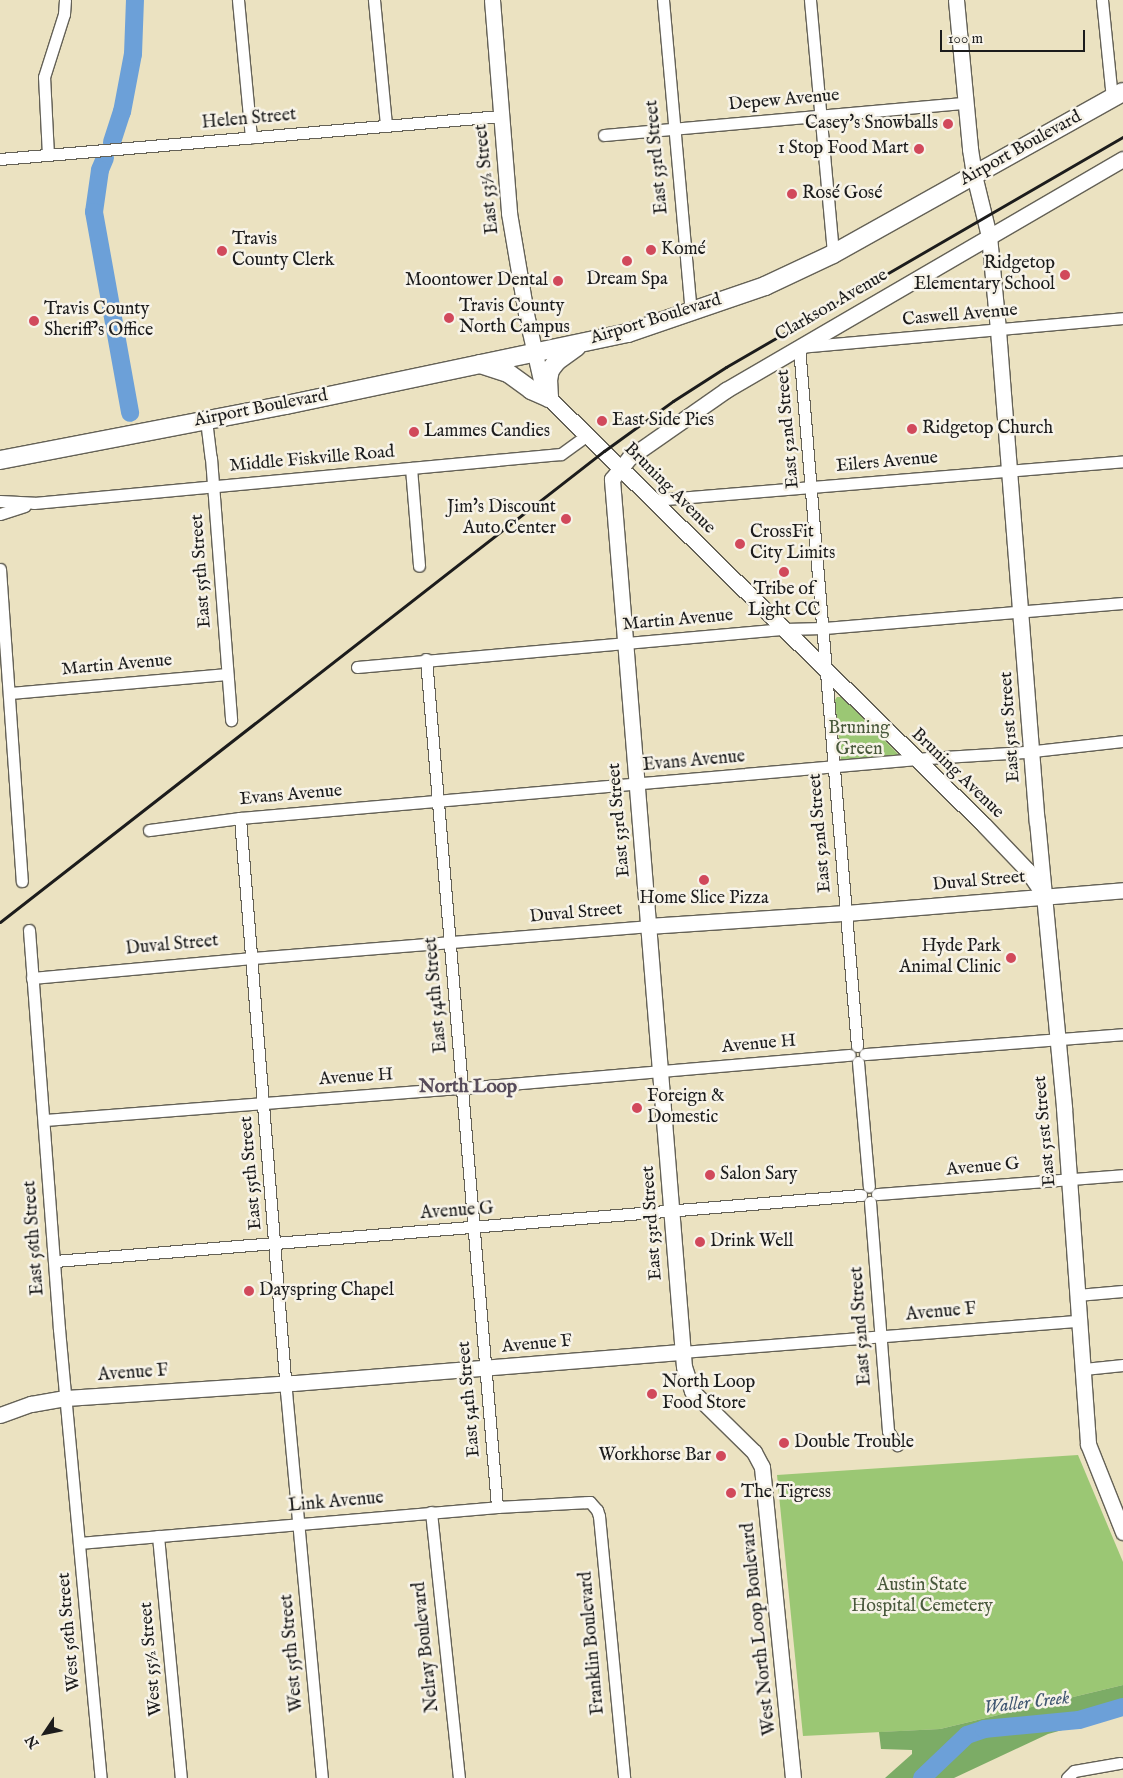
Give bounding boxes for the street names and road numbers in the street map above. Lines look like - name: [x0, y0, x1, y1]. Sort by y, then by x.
- street label: Depew Avenue: [728, 85, 840, 117]
- street label: East 53rd Street: [642, 99, 674, 215]
- street label: Helen Street: [201, 105, 297, 135]
- street label: Airport Boulevard: [956, 107, 1086, 191]
- street label: East 53½ Street: [471, 123, 505, 235]
- street label: Clarkson Avenue: [772, 265, 892, 347]
- street label: Airport Boulevard: [588, 290, 724, 350]
- street label: Caswell Avenue: [901, 300, 1019, 332]
- street label: East 52nd Street: [773, 369, 805, 489]
- street label: Airport Boulevard: [192, 385, 330, 433]
- street label: Bruning Avenue: [619, 439, 719, 539]
- street label: Middle Fiskville Road: [229, 442, 395, 478]
- street label: Eilers Avenue: [835, 448, 939, 478]
- street label: East 55th Street: [187, 513, 217, 629]
- street label: Martin Avenue: [622, 605, 734, 637]
- street label: Martin Avenue: [61, 650, 173, 682]
- street label: East 51st Street: [996, 671, 1026, 783]
- street label: Bruning Avenue: [906, 724, 1008, 824]
- street label: Evans Avenue: [642, 747, 746, 777]
- street label: East 53rd Street: [604, 762, 636, 878]
- street label: East 52nd Street: [805, 773, 837, 893]
- street label: Evans Avenue: [239, 781, 343, 811]
- street label: Duval Street: [932, 867, 1026, 897]
- street label: Duval Street: [529, 899, 623, 929]
- street label: Duval Street: [125, 931, 219, 961]
- street label: East 54th Street: [421, 936, 453, 1054]
- street label: Avenue H: [721, 1031, 797, 1059]
- street label: Avenue H: [318, 1065, 394, 1091]
- street label: East 51st Street: [1030, 1075, 1062, 1187]
- street label: East 55th Street: [236, 1115, 268, 1231]
- street label: Avenue G: [946, 1154, 1020, 1182]
- street label: East 53rd Street: [638, 1165, 668, 1281]
- street label: East 56th Street: [20, 1180, 50, 1296]
- street label: Avenue G: [420, 1199, 494, 1225]
- street label: East 52nd Street: [847, 1266, 877, 1386]
- street label: Avenue F: [905, 1299, 977, 1327]
- street label: Avenue F: [501, 1331, 573, 1359]
- street label: East 54th Street: [454, 1340, 486, 1458]
- street label: Avenue F: [97, 1361, 169, 1387]
- street label: Link Avenue: [287, 1488, 385, 1518]
- street label: West North Loop Boulevard: [738, 1521, 782, 1737]
- street label: Franklin Boulevard: [576, 1570, 610, 1716]
- street label: West 56th Street: [54, 1572, 86, 1692]
- street label: Nelray Boulevard: [409, 1581, 445, 1713]
- street label: West 55th Street: [277, 1593, 309, 1713]
- street label: West 55½ Street: [136, 1601, 168, 1717]

